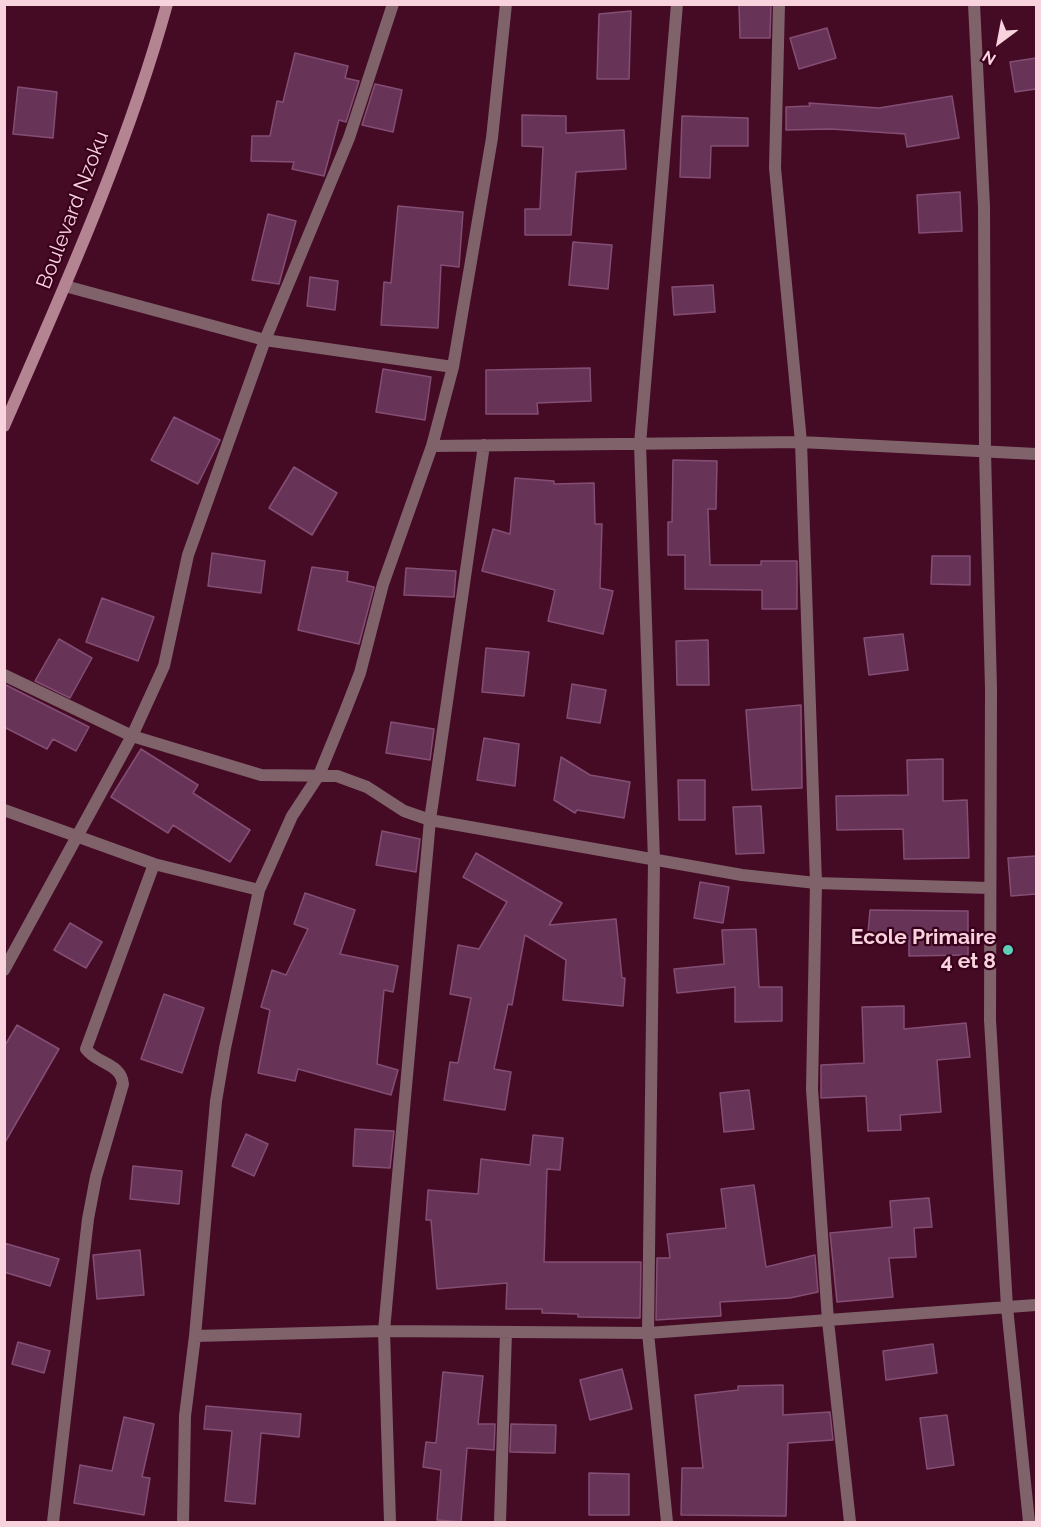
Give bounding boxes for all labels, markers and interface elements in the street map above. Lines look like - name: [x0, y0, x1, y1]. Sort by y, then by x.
- north arrow: [969, 12, 1029, 72]
- text: N: [979, 46, 999, 69]
- street label: Boulevard Nzoku: [31, 128, 115, 292]
- place label: Ecole Primaire 4 et 8: [851, 925, 996, 975]
- marker: Ecole Primaire 4 et 8: [1001, 943, 1015, 957]

